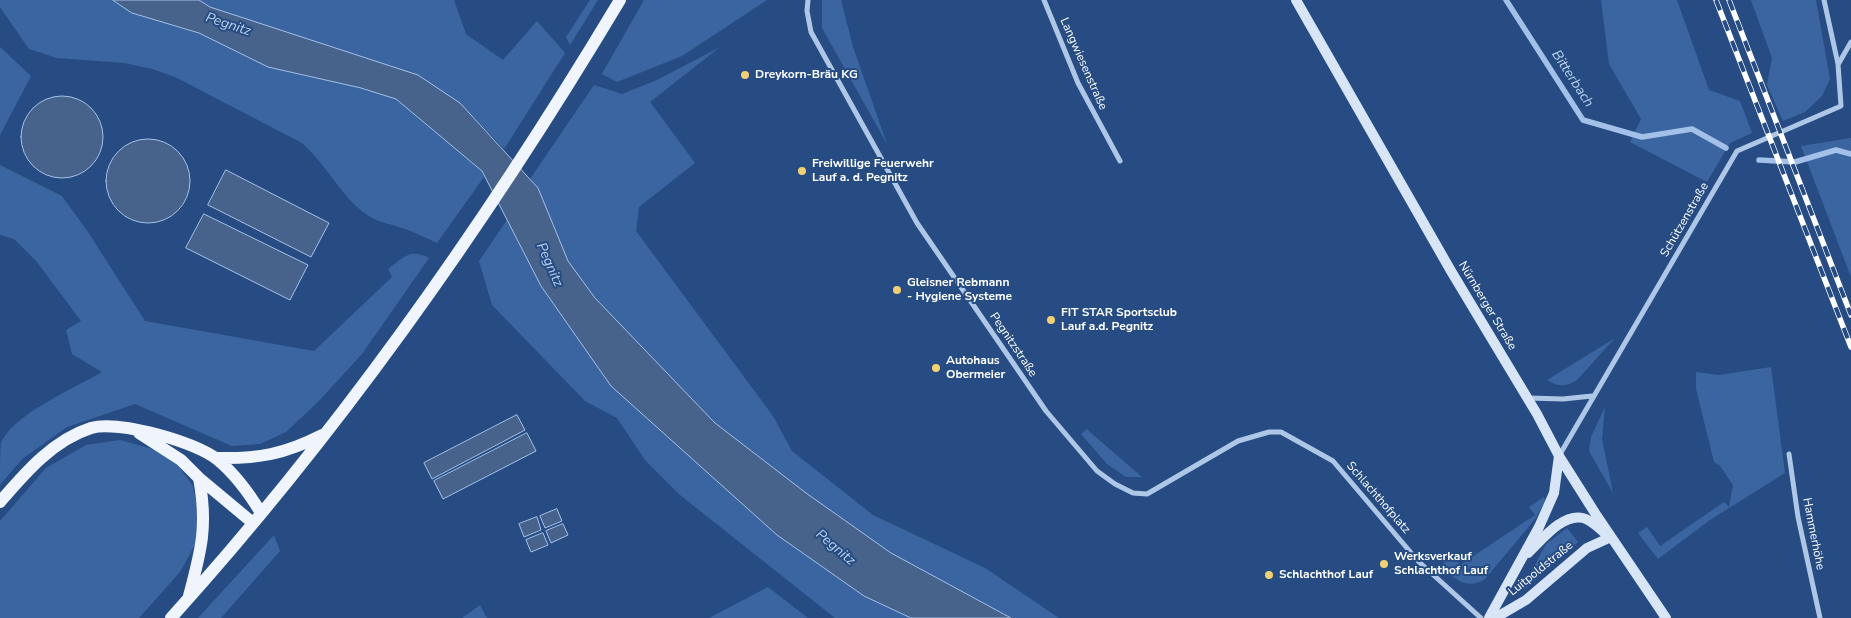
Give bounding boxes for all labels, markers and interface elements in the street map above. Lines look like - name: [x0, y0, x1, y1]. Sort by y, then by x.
- water label: Pegnitz: [203, 10, 253, 40]
- street label: Langwiesenstraße: [1056, 16, 1110, 112]
- water label: Bitterbach: [1547, 47, 1597, 111]
- place label: Dreykorn-Bräu KG: [755, 68, 858, 82]
- marker: Dreykorn-Bräu KG: [739, 69, 751, 81]
- place label: Freiwillige Feuerwehr Lauf a. d. Pegnitz: [812, 157, 934, 185]
- marker: Freiwillige Feuerwehr Lauf a. d. Pegnitz: [796, 165, 808, 177]
- street label: Schützenstraße: [1658, 180, 1712, 260]
- water label: Pegnitz: [532, 240, 566, 290]
- street label: Nürnberger Straße: [1455, 259, 1519, 353]
- place label: Gleisner Rebmann - Hygiene Systeme: [907, 276, 1012, 304]
- marker: Gleisner Rebmann - Hygiene Systeme: [891, 284, 903, 296]
- place label: FIT STAR Sportsclub Lauf a.d. Pegnitz: [1061, 306, 1177, 334]
- street label: Pegnitzstraße: [986, 310, 1040, 380]
- marker: FIT STAR Sportsclub Lauf a.d. Pegnitz: [1045, 314, 1057, 326]
- place label: Autohaus Obermeier: [946, 354, 1005, 382]
- marker: Autohaus Obermeier: [930, 362, 942, 374]
- street label: Schlachthofplatz: [1343, 459, 1413, 537]
- street label: Hammerhöhe: [1799, 497, 1827, 571]
- water label: Pegnitz: [812, 527, 858, 569]
- street label: Luitpoldstraße: [1506, 539, 1576, 599]
- place label: Werksverkauf Schlachthof Lauf: [1394, 550, 1488, 578]
- marker: Werksverkauf Schlachthof Lauf: [1378, 558, 1390, 570]
- place label: Schlachthof Lauf: [1279, 568, 1373, 582]
- marker: Schlachthof Lauf: [1263, 569, 1275, 581]

